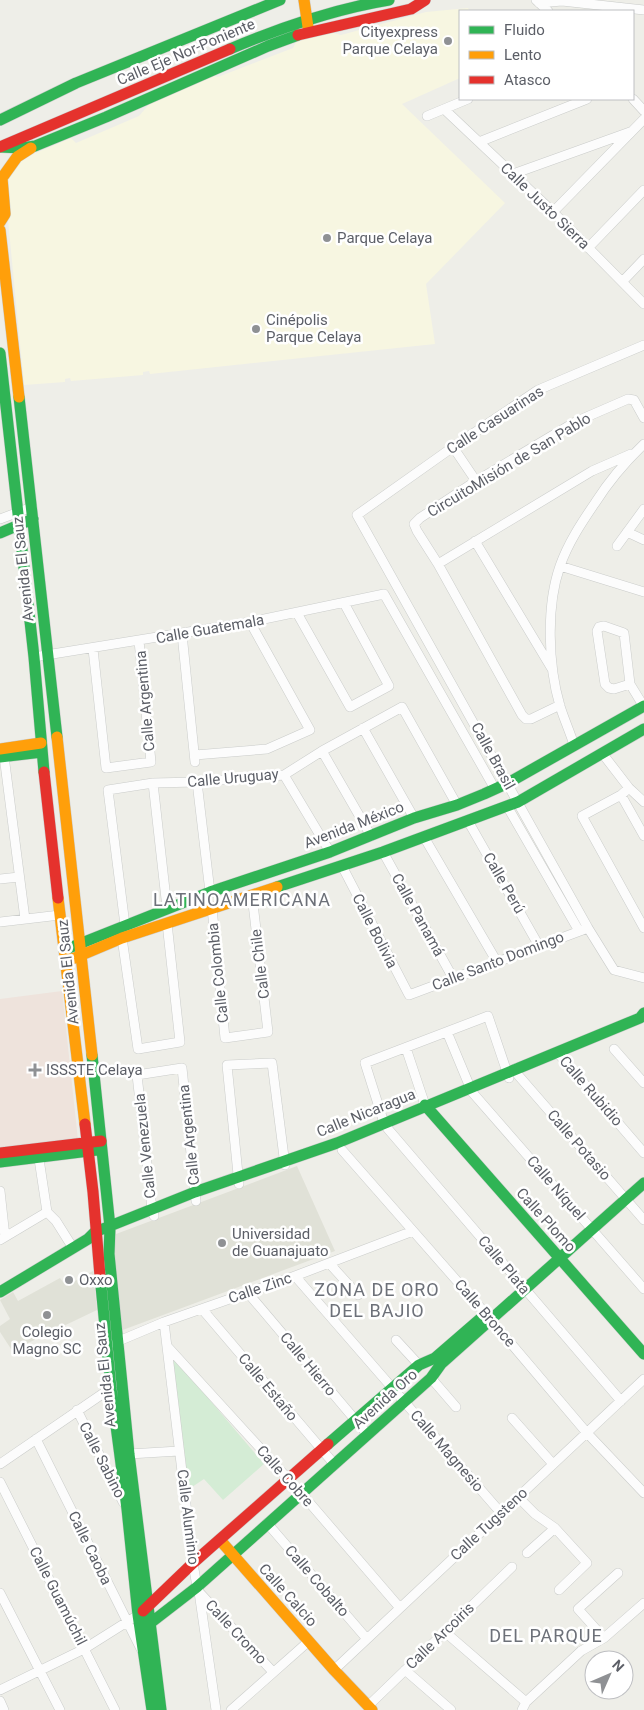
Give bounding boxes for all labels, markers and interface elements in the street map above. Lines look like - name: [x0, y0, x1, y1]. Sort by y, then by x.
- legend: [459, 10, 634, 100]
- street label: Calle Eje Nor-Poniente: [114, 15, 258, 89]
- text: Fluido: [504, 21, 545, 39]
- place label: Cityexpress Parque Celaya: [342, 23, 438, 58]
- marker: Cityexpress Parque Celaya: [442, 35, 454, 47]
- text: Lento: [504, 46, 542, 64]
- text: Atasco: [504, 71, 551, 89]
- street label: Calle Justo Sierra: [497, 159, 593, 253]
- place label: Parque Celaya: [337, 229, 433, 247]
- marker: Parque Celaya: [321, 232, 333, 244]
- place label: Cinépolis Parque Celaya: [266, 311, 362, 346]
- marker: Cinépolis Parque Celaya: [250, 323, 262, 335]
- street label: Calle Casuarinas: [443, 382, 547, 458]
- street label: CircuitoMisión de San Pablo: [424, 409, 594, 521]
- street label: Avenida El Sauz: [9, 516, 37, 622]
- street label: Calle Guatemala: [155, 611, 265, 647]
- street label: Calle Argentina: [132, 650, 158, 752]
- street label: Calle Brasil: [467, 719, 519, 793]
- street label: Calle Uruguay: [186, 765, 280, 791]
- street label: Avenida México: [302, 798, 406, 852]
- street label: Calle Perú: [479, 849, 529, 917]
- street label: Calle Panamá: [388, 870, 448, 960]
- district label: LATINOAMERICANA: [153, 889, 331, 910]
- street label: Calle Bolivia: [349, 891, 401, 971]
- street label: Avenida El Sauz: [54, 919, 82, 1025]
- street label: Calle Colombia: [204, 922, 232, 1024]
- street label: Calle Chile: [247, 928, 273, 1000]
- street label: Calle Santo Domingo: [430, 928, 566, 994]
- street label: Calle Rubidio: [556, 1052, 626, 1130]
- place label: ISSSTE Celaya: [46, 1061, 143, 1079]
- marker: ISSSTE Celaya: [28, 1063, 42, 1077]
- street label: Calle Argentina: [175, 1084, 203, 1186]
- street label: Calle Nicaragua: [314, 1085, 418, 1141]
- street label: Calle Venezuela: [131, 1092, 159, 1200]
- street label: Calle Potasio: [543, 1106, 615, 1184]
- street label: Calle Níquel: [523, 1152, 589, 1224]
- street label: Calle Plomo: [512, 1184, 580, 1256]
- place label: Universidad de Guanajuato: [232, 1225, 329, 1260]
- street label: Calle Plata: [474, 1232, 534, 1298]
- marker: Universidad de Guanajuato: [216, 1237, 228, 1249]
- street label: Calle Zinc: [226, 1269, 294, 1307]
- place label: Oxxo: [79, 1271, 113, 1289]
- marker: Oxxo: [63, 1274, 75, 1286]
- street label: Calle Bronce: [451, 1275, 519, 1351]
- district label: ZONA DE ORO DEL BAJIO: [314, 1279, 440, 1321]
- marker: Colegio Magno SC: [41, 1309, 53, 1321]
- street label: Avenida El Sauz: [91, 1322, 119, 1428]
- place label: Colegio Magno SC: [13, 1323, 82, 1358]
- street label: Calle Hierro: [276, 1328, 340, 1400]
- street label: Calle Estaño: [234, 1349, 302, 1425]
- street label: Avenida Oro: [349, 1365, 421, 1433]
- street label: Calle Magnesio: [406, 1406, 488, 1496]
- street label: Calle Sabino: [75, 1419, 129, 1501]
- street label: Calle Cobre: [253, 1442, 317, 1510]
- street label: Calle Aluminio: [173, 1468, 203, 1566]
- street label: Calle Tugsteno: [447, 1484, 531, 1564]
- street label: Calle Caoba: [64, 1508, 116, 1588]
- street label: Calle Cobalto: [281, 1542, 353, 1620]
- street label: Calle Guamúchil: [25, 1544, 91, 1648]
- street label: Calle Calcio: [255, 1560, 321, 1630]
- street label: Calle Cromo: [202, 1596, 270, 1668]
- street label: Calle Arcoiris: [402, 1599, 478, 1673]
- district label: DEL PARQUE: [489, 1625, 603, 1646]
- north arrow: [584, 1650, 634, 1700]
- text: N: [609, 1657, 627, 1675]

